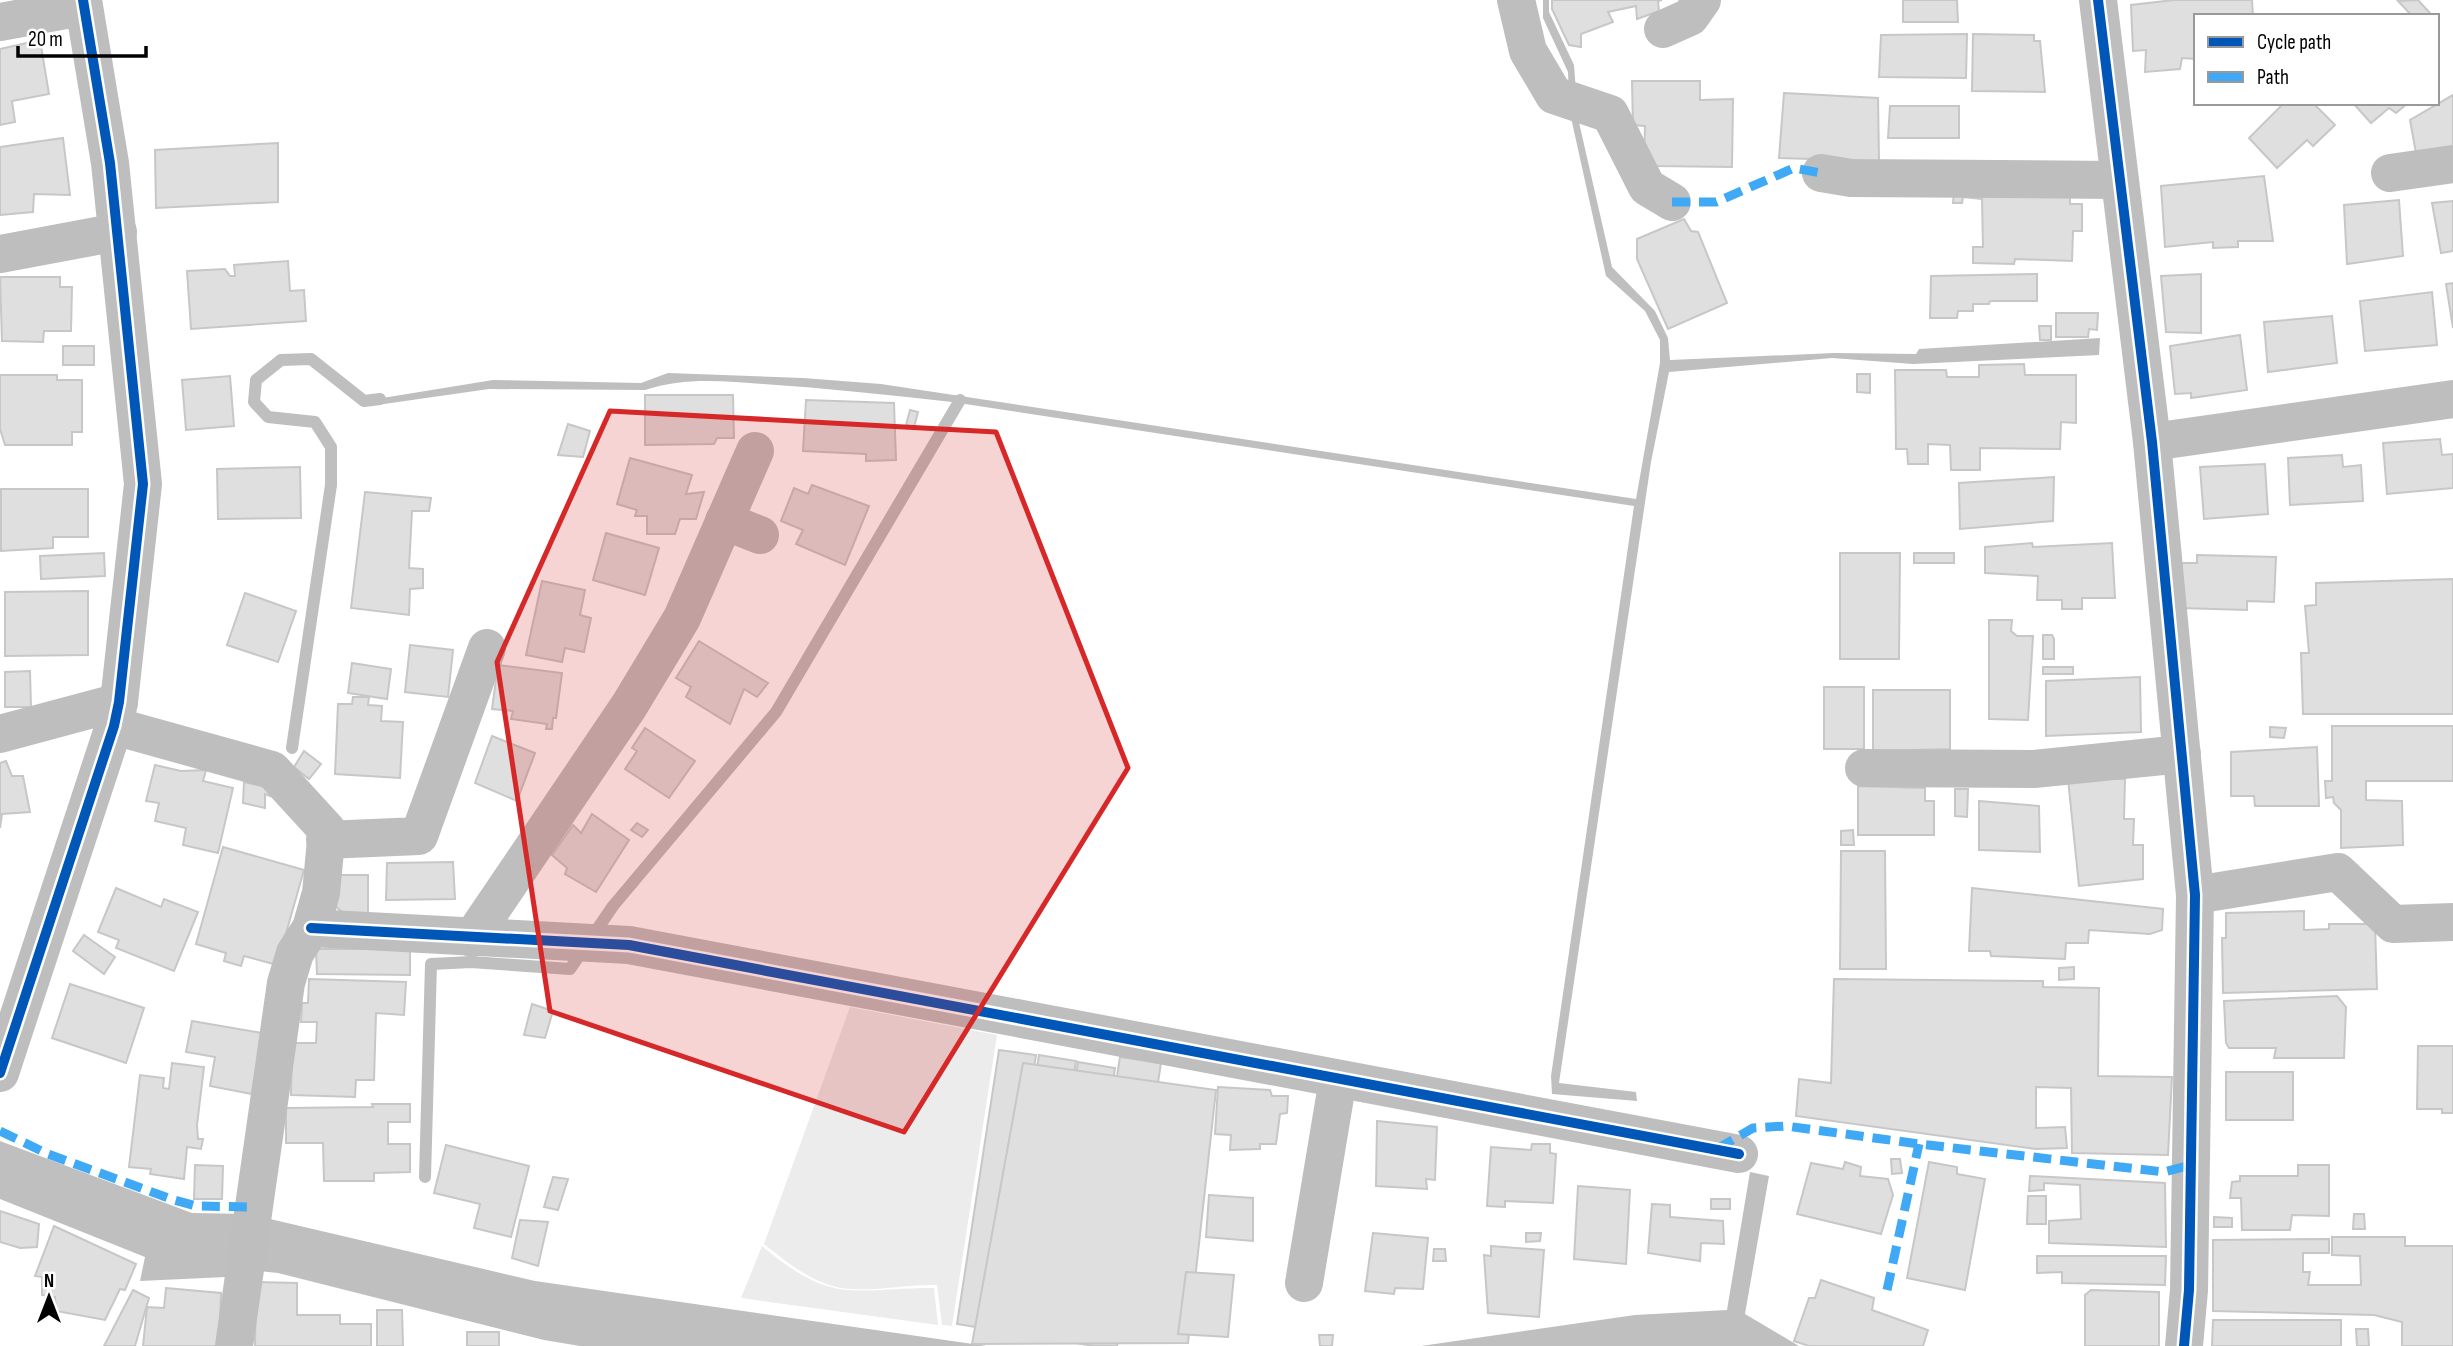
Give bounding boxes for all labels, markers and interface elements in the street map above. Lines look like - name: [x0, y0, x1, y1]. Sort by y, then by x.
- scale bar: [18, 14, 145, 58]
- legend: [2194, 14, 2439, 105]
- text: 20 m: [28, 27, 63, 52]
- text: Cycle path: [2257, 30, 2331, 55]
- text: Path: [2257, 65, 2289, 90]
- north arrow: [14, 1262, 84, 1332]
- text: N: [44, 1270, 54, 1293]

